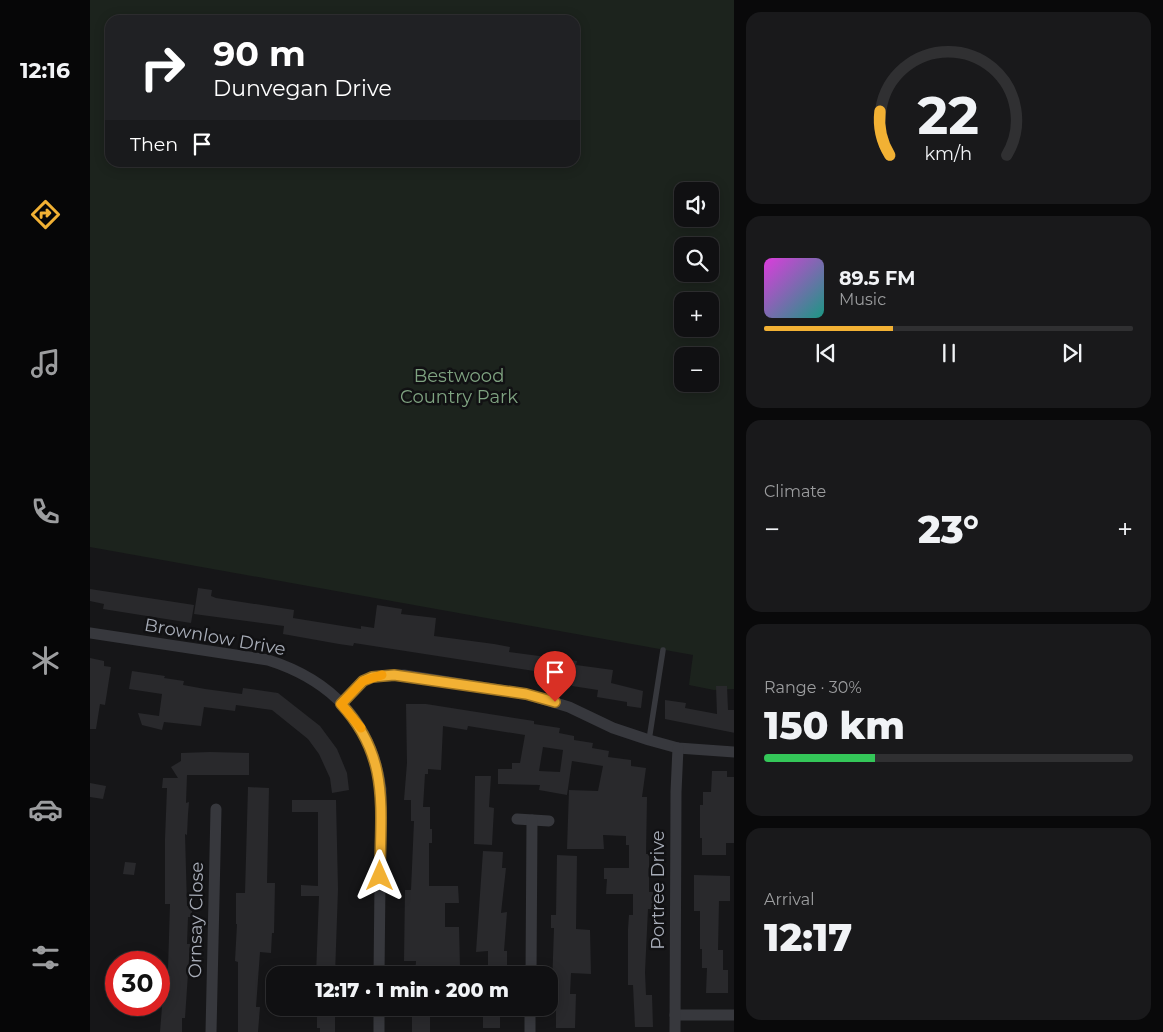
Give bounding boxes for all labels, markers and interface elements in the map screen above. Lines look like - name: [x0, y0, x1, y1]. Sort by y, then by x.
- text: 90 m: [213, 32, 306, 75]
- icon: right: [130, 35, 195, 100]
- text: 12:16: [20, 57, 70, 84]
- text: Dunvegan Drive: [213, 75, 392, 102]
- text: 22: [918, 84, 979, 147]
- icon: arrive: [188, 130, 216, 158]
- text: Then: [130, 133, 178, 156]
- text: km/h: [925, 143, 972, 164]
- map controls: [674, 182, 719, 392]
- button: sound: [674, 182, 719, 227]
- icon: directions: [28, 197, 63, 232]
- button: search: [674, 237, 719, 282]
- text: 89.5 FM: [839, 267, 915, 290]
- text: Music: [839, 290, 886, 309]
- button: +: [674, 292, 719, 337]
- icon: previous: [812, 339, 840, 367]
- icon: pause: [935, 339, 963, 367]
- icon: next: [1058, 339, 1086, 367]
- icon: music: [28, 346, 63, 381]
- button: −: [674, 347, 719, 392]
- park label: Bestwood Country Park: [400, 365, 518, 408]
- text: Climate: [764, 482, 826, 501]
- icon: phone: [28, 494, 63, 529]
- text: 23°: [918, 506, 979, 553]
- text: −: [764, 512, 780, 546]
- text: +: [1117, 512, 1133, 546]
- street label: Brownlow Drive: [143, 614, 288, 660]
- icon: climate: [28, 643, 63, 678]
- pin: [534, 651, 576, 702]
- icon: arrive: [541, 658, 569, 686]
- text: Range · 30%: [764, 678, 862, 697]
- text: 150 km: [764, 702, 905, 749]
- icon: car: [28, 792, 63, 827]
- street label: Portree Drive: [647, 830, 669, 950]
- position arrow: [353, 849, 405, 901]
- street label: Ornsay Close: [184, 861, 208, 978]
- text: Arrival: [764, 890, 814, 909]
- text: 12:17: [764, 914, 852, 961]
- icon: filters: [28, 940, 63, 975]
- speed limit sign: 30: [105, 951, 170, 1016]
- text: 12:17 · 1 min · 200 m: [315, 979, 509, 1002]

